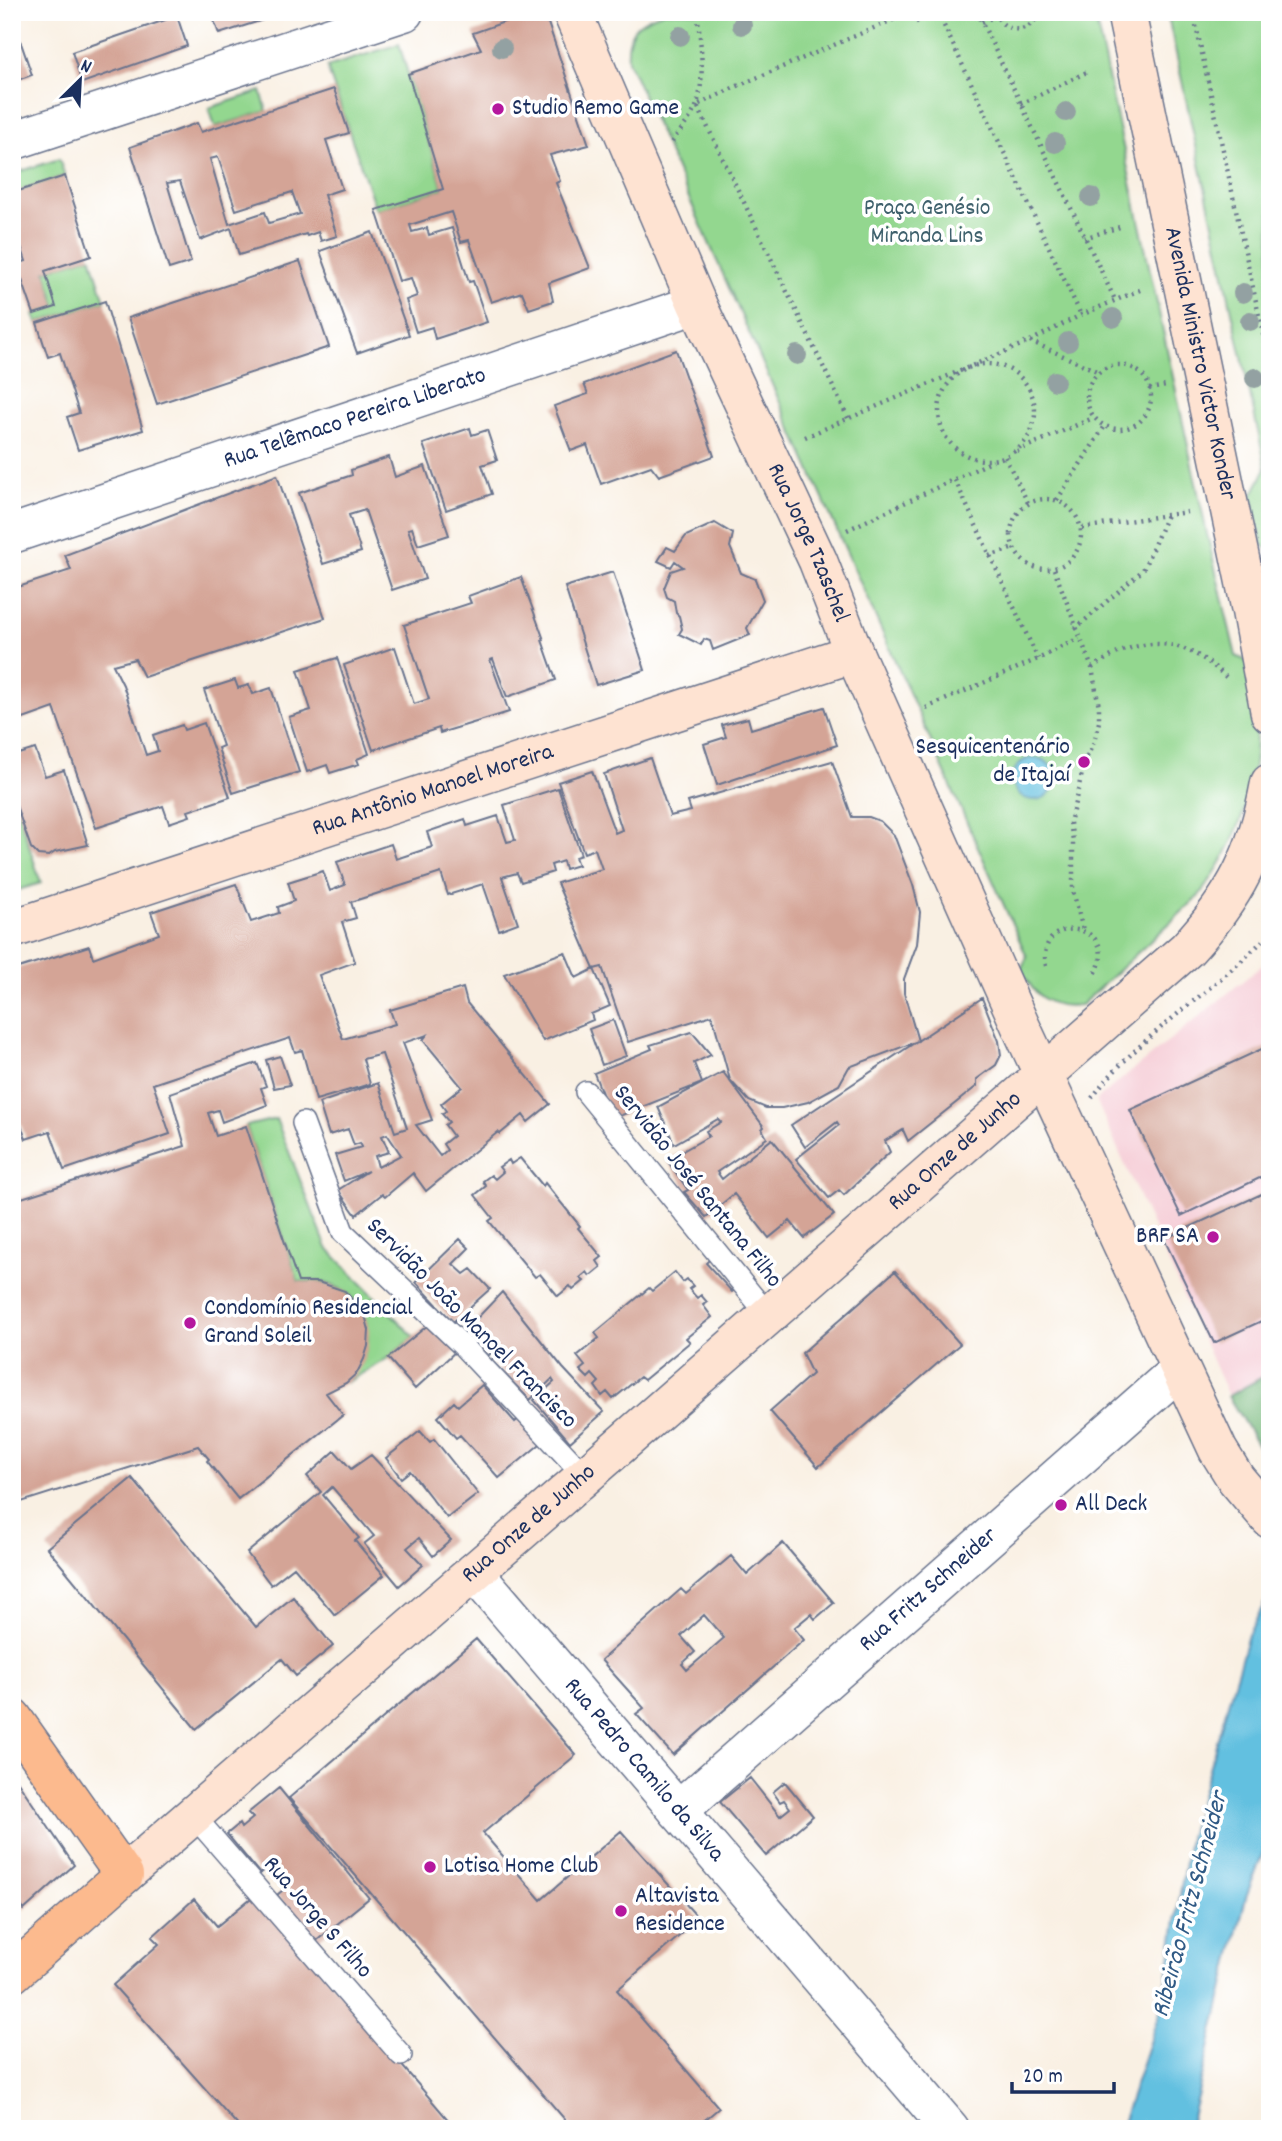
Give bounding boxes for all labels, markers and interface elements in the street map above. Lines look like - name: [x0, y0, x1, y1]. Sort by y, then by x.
- north arrow: [46, 46, 116, 116]
- text: N: [76, 53, 95, 82]
- place label: Studio Remo Game: [512, 92, 679, 126]
- marker: Studio Remo Game: [490, 101, 506, 117]
- park label: Praça Genésio Miranda Lins: [864, 192, 990, 254]
- street label: Avenida Ministro Victor Konder: [1154, 224, 1244, 503]
- street label: Rua Telêmaco Pereira Liberato: [220, 359, 491, 479]
- street label: Rua Jorge Tzaschel: [757, 458, 858, 628]
- place label: Sesquicentenário de Itajaí: [916, 731, 1072, 793]
- street label: Rua Antônio Manoel Moreira: [308, 735, 559, 846]
- marker: Sesquicentenário de Itajaí: [1076, 754, 1092, 770]
- street label: Servidão José Santana Filho: [604, 1078, 790, 1296]
- street label: Rua Onze de Junho: [881, 1084, 1030, 1220]
- street label: Servidão João Manoel Francisco: [358, 1211, 584, 1437]
- place label: BRF SA: [1136, 1220, 1199, 1254]
- marker: BRF SA: [1205, 1229, 1221, 1245]
- place label: Condomínio Residencial Grand Soleil: [204, 1292, 413, 1354]
- marker: Condomínio Residencial Grand Soleil: [182, 1315, 198, 1331]
- street label: Rua Onze de Junho: [455, 1456, 604, 1592]
- place label: All Deck: [1075, 1488, 1147, 1522]
- marker: All Deck: [1053, 1497, 1069, 1513]
- street label: Rua Fritz Schneider: [852, 1520, 1005, 1661]
- street label: Rua Pedro Camilo da Silva: [555, 1671, 733, 1870]
- water label: Ribeirão Fritz Schneider: [1143, 1785, 1240, 2022]
- street label: Rua Jorge S Filho: [254, 1849, 380, 1987]
- place label: Lotisa Home Club: [444, 1850, 598, 1884]
- marker: Lotisa Home Club: [422, 1859, 438, 1875]
- place label: Altavista Residence: [635, 1880, 725, 1942]
- marker: Altavista Residence: [613, 1903, 629, 1919]
- scale bar: [1012, 2050, 1114, 2094]
- text: 20 m: [1023, 2063, 1063, 2093]

